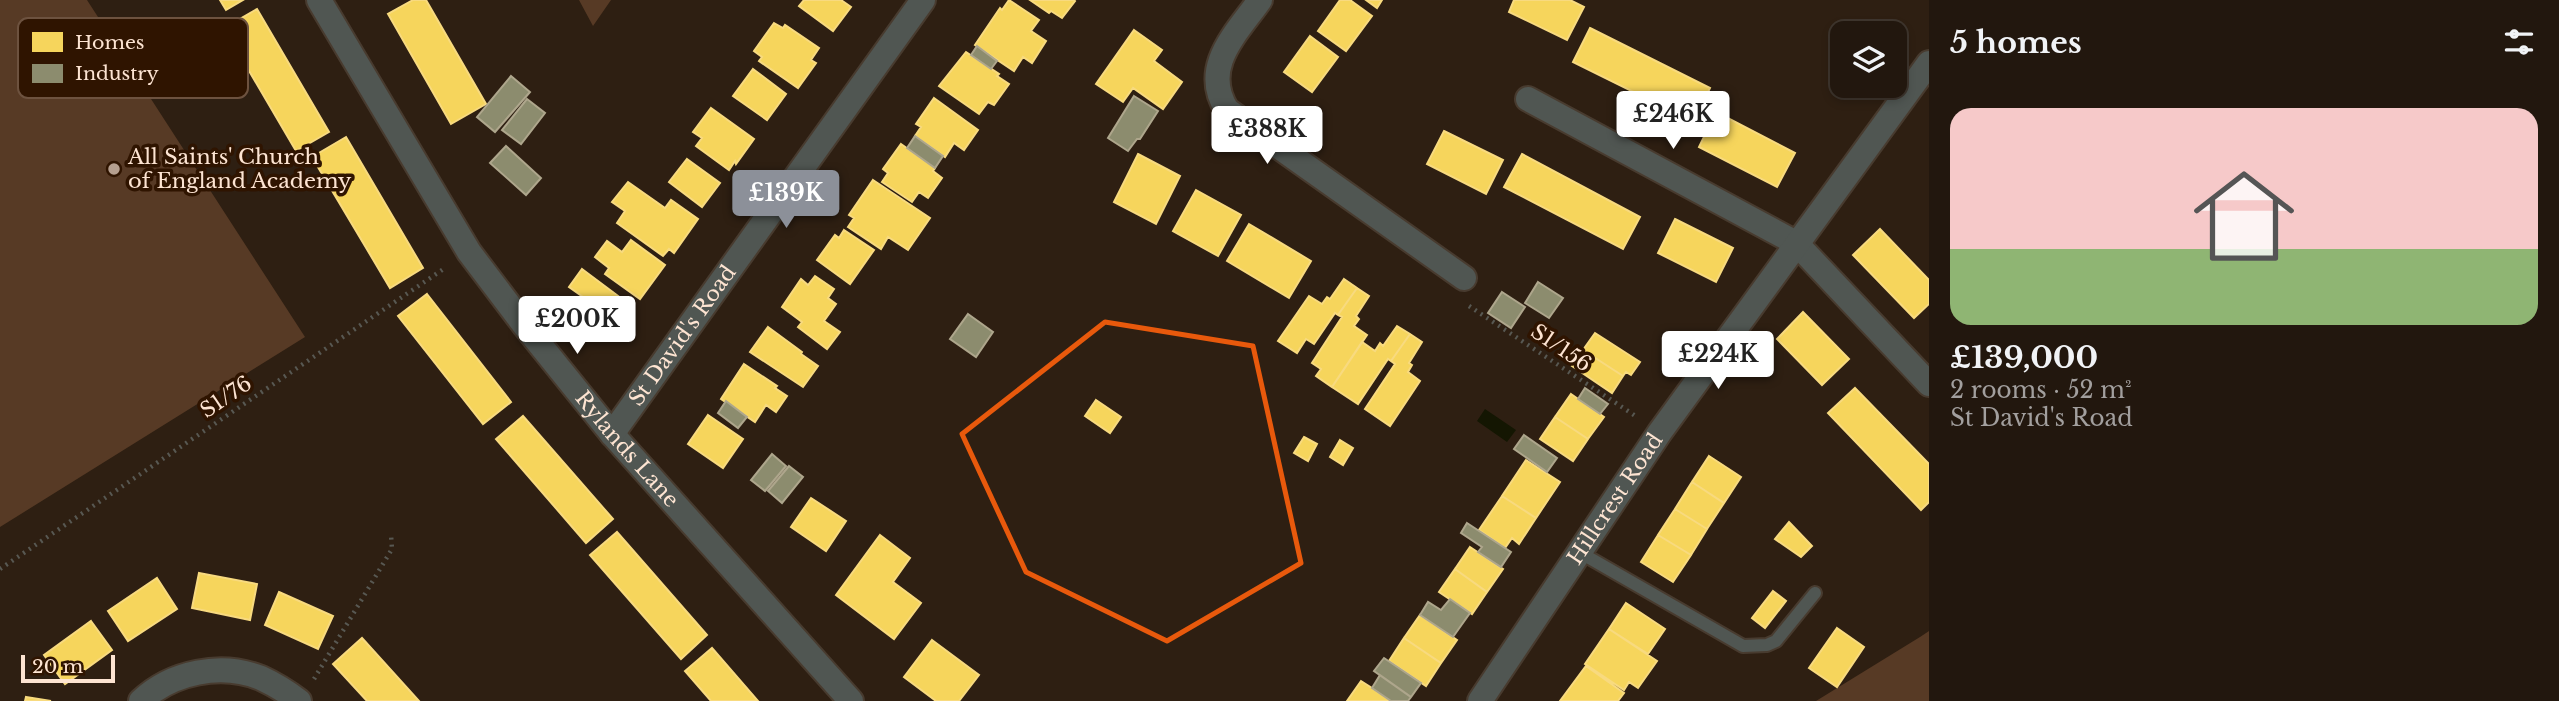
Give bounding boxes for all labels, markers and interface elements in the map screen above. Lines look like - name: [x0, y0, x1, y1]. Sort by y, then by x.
- legend: [18, 18, 248, 98]
- map controls: [1830, 21, 1907, 98]
- button: layers: [1830, 21, 1907, 98]
- icon: filters: [2500, 23, 2538, 61]
- text: 5 homes: [1950, 24, 2082, 61]
- text: Homes: [75, 31, 144, 54]
- text: Industry: [75, 62, 159, 85]
- pin: £246K: [1624, 92, 1722, 151]
- text: £246K: [1633, 100, 1713, 128]
- pin: £388K: [1218, 106, 1316, 166]
- text: £388K: [1227, 115, 1307, 143]
- place label: All Saints' Church of England Academy: [127, 144, 352, 194]
- icon: home: [2181, 153, 2307, 279]
- marker: All Saints' Church of England Academy: [106, 161, 122, 177]
- pin: £139K: [737, 170, 835, 230]
- text: £139K: [748, 179, 824, 207]
- street label: St David's Road: [623, 260, 742, 411]
- pin: £200K: [528, 296, 626, 356]
- text: £200K: [535, 305, 619, 333]
- street label: S1/156: [1526, 318, 1596, 378]
- pin: £224K: [1669, 332, 1767, 391]
- text: £139,000: [1950, 339, 2098, 376]
- text: £224K: [1678, 340, 1758, 368]
- street label: S1/76: [195, 370, 257, 424]
- text: 2 rooms · 52 m²: [1950, 376, 2132, 404]
- street label: Rylands Lane: [570, 386, 684, 513]
- text: St David's Road: [1950, 404, 2133, 432]
- street label: Hillcrest Road: [1562, 428, 1668, 570]
- scale bar: [21, 652, 116, 684]
- text: 20 m: [32, 655, 83, 678]

